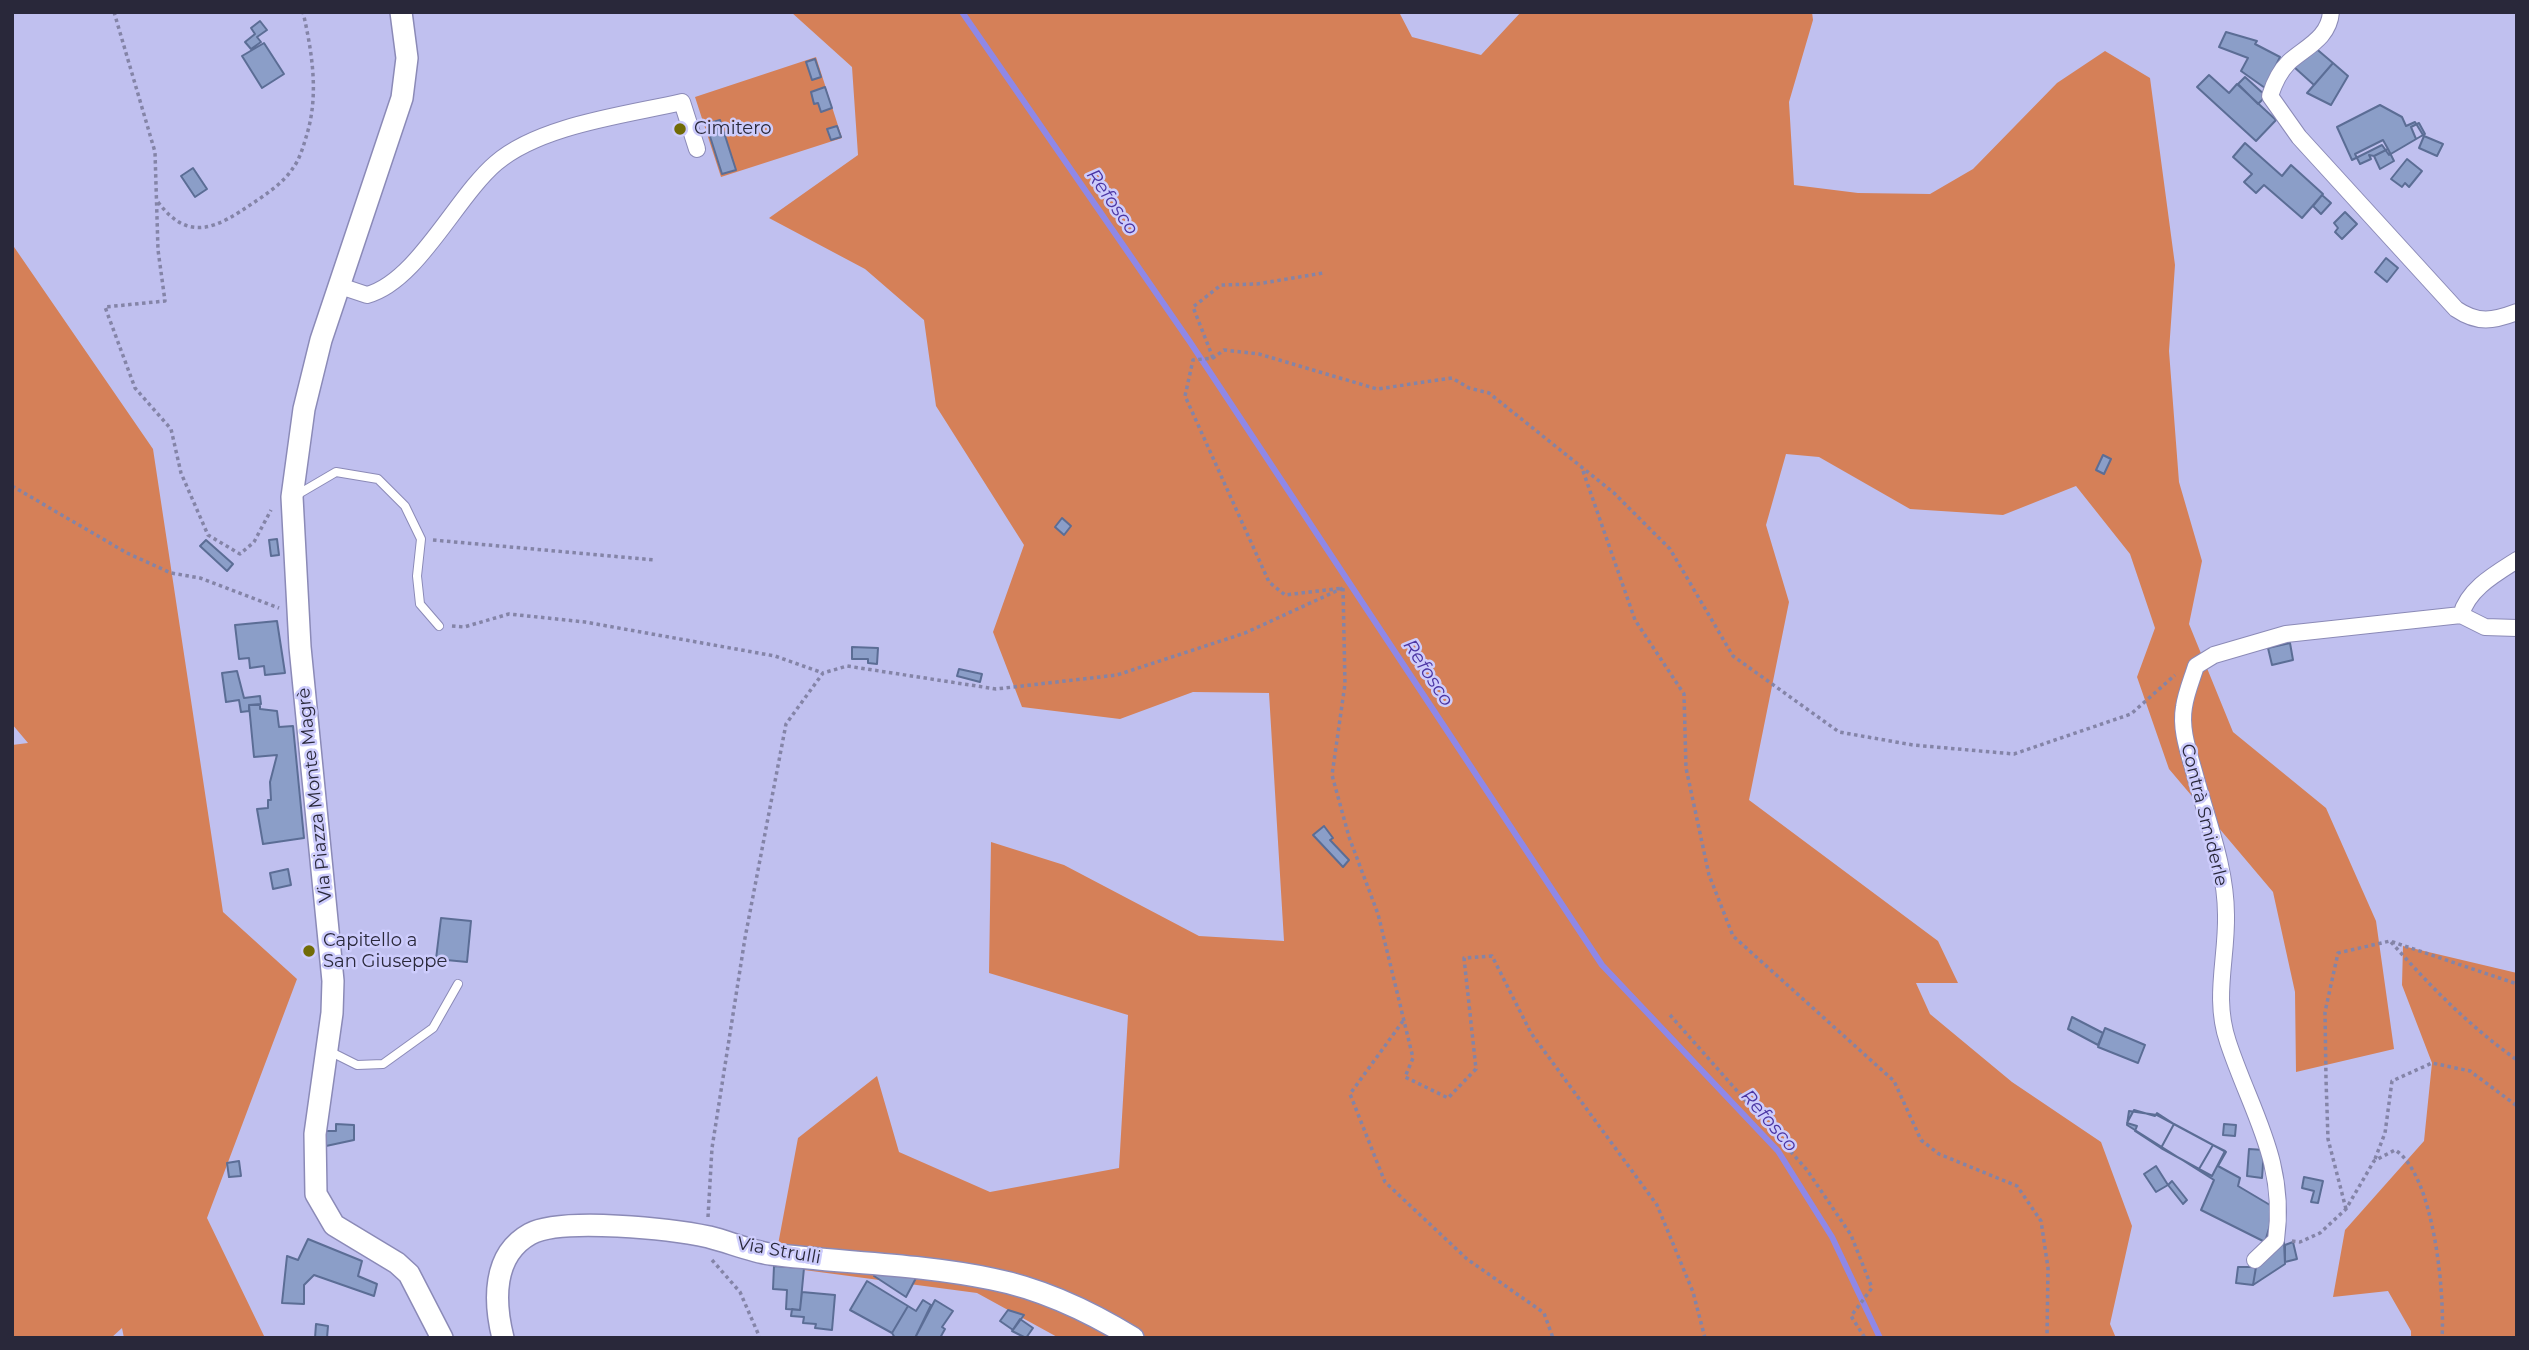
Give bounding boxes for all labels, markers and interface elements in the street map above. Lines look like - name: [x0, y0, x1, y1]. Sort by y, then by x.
- place label: Cimitero: [694, 118, 772, 140]
- marker: Cimitero: [672, 121, 688, 137]
- water label: Refosco: [1081, 165, 1143, 239]
- water label: Refosco: [1398, 635, 1458, 711]
- street label: Via Piazza Monte Magrè: [293, 687, 337, 903]
- street label: Contrà Smiderle: [2176, 742, 2232, 888]
- place label: Capitello a San Giuseppe: [323, 930, 447, 972]
- marker: Capitello a San Giuseppe: [301, 943, 317, 959]
- water label: Refosco: [1736, 1085, 1802, 1157]
- street label: Via Strulli: [735, 1233, 823, 1269]

